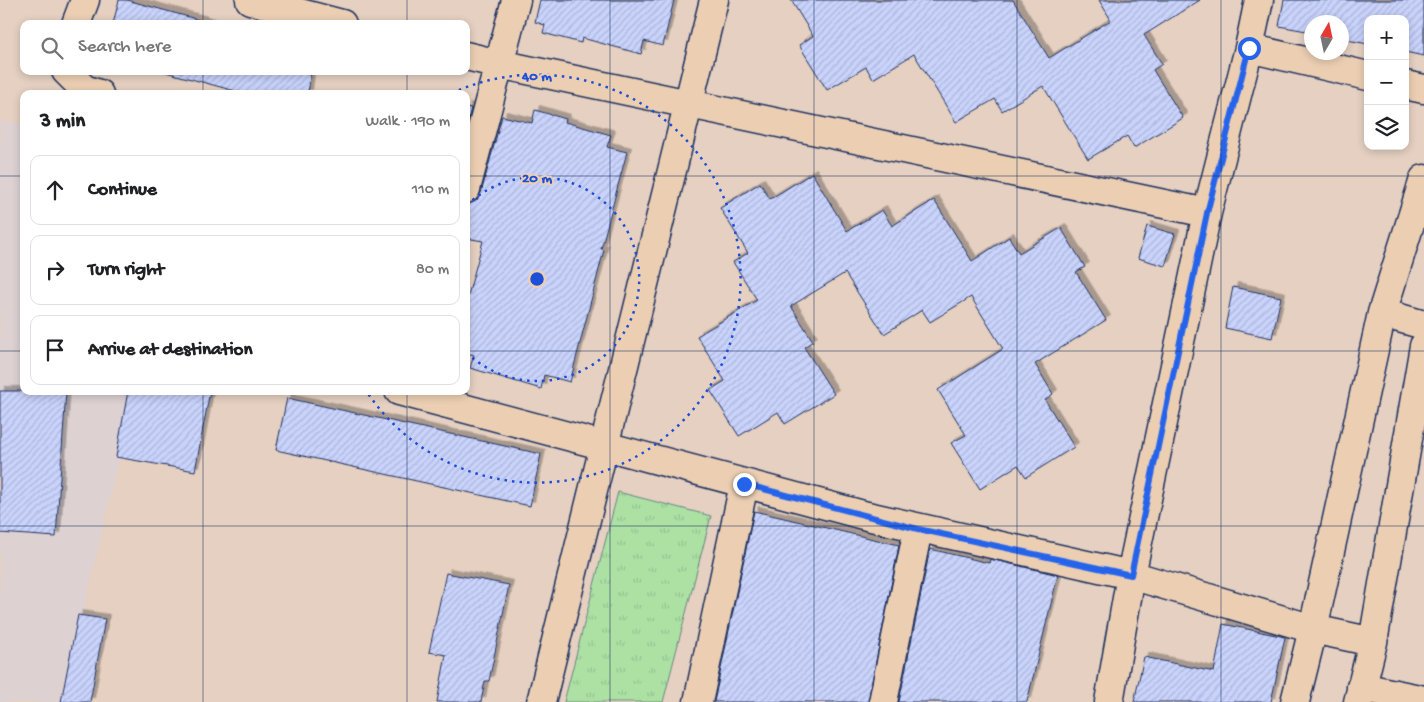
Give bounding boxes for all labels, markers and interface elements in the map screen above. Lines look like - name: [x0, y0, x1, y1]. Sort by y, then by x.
- north arrow: [1304, 15, 1349, 60]
- map controls: [1364, 15, 1409, 150]
- button: +: [1364, 15, 1409, 60]
- search box: [20, 20, 470, 75]
- icon: search: [38, 34, 66, 62]
- text: Search here: [78, 36, 172, 59]
- route start: [1238, 37, 1261, 60]
- button: −: [1364, 60, 1409, 105]
- text: 40 m: [521, 68, 552, 86]
- button: layers: [1364, 105, 1409, 150]
- text: 3 min: [40, 110, 85, 135]
- text: Walk · 190 m: [366, 113, 450, 132]
- text: 20 m: [522, 170, 552, 188]
- icon: ahead: [41, 176, 69, 204]
- text: Continue: [88, 179, 157, 202]
- text: 110 m: [412, 181, 449, 200]
- icon: right: [41, 256, 69, 284]
- text: Turn right: [88, 259, 164, 282]
- text: 80 m: [416, 261, 449, 280]
- centre of rings: [528, 270, 546, 288]
- icon: arrive: [41, 336, 69, 364]
- text: Arrive at destination: [88, 339, 252, 362]
- route end: [733, 473, 756, 496]

